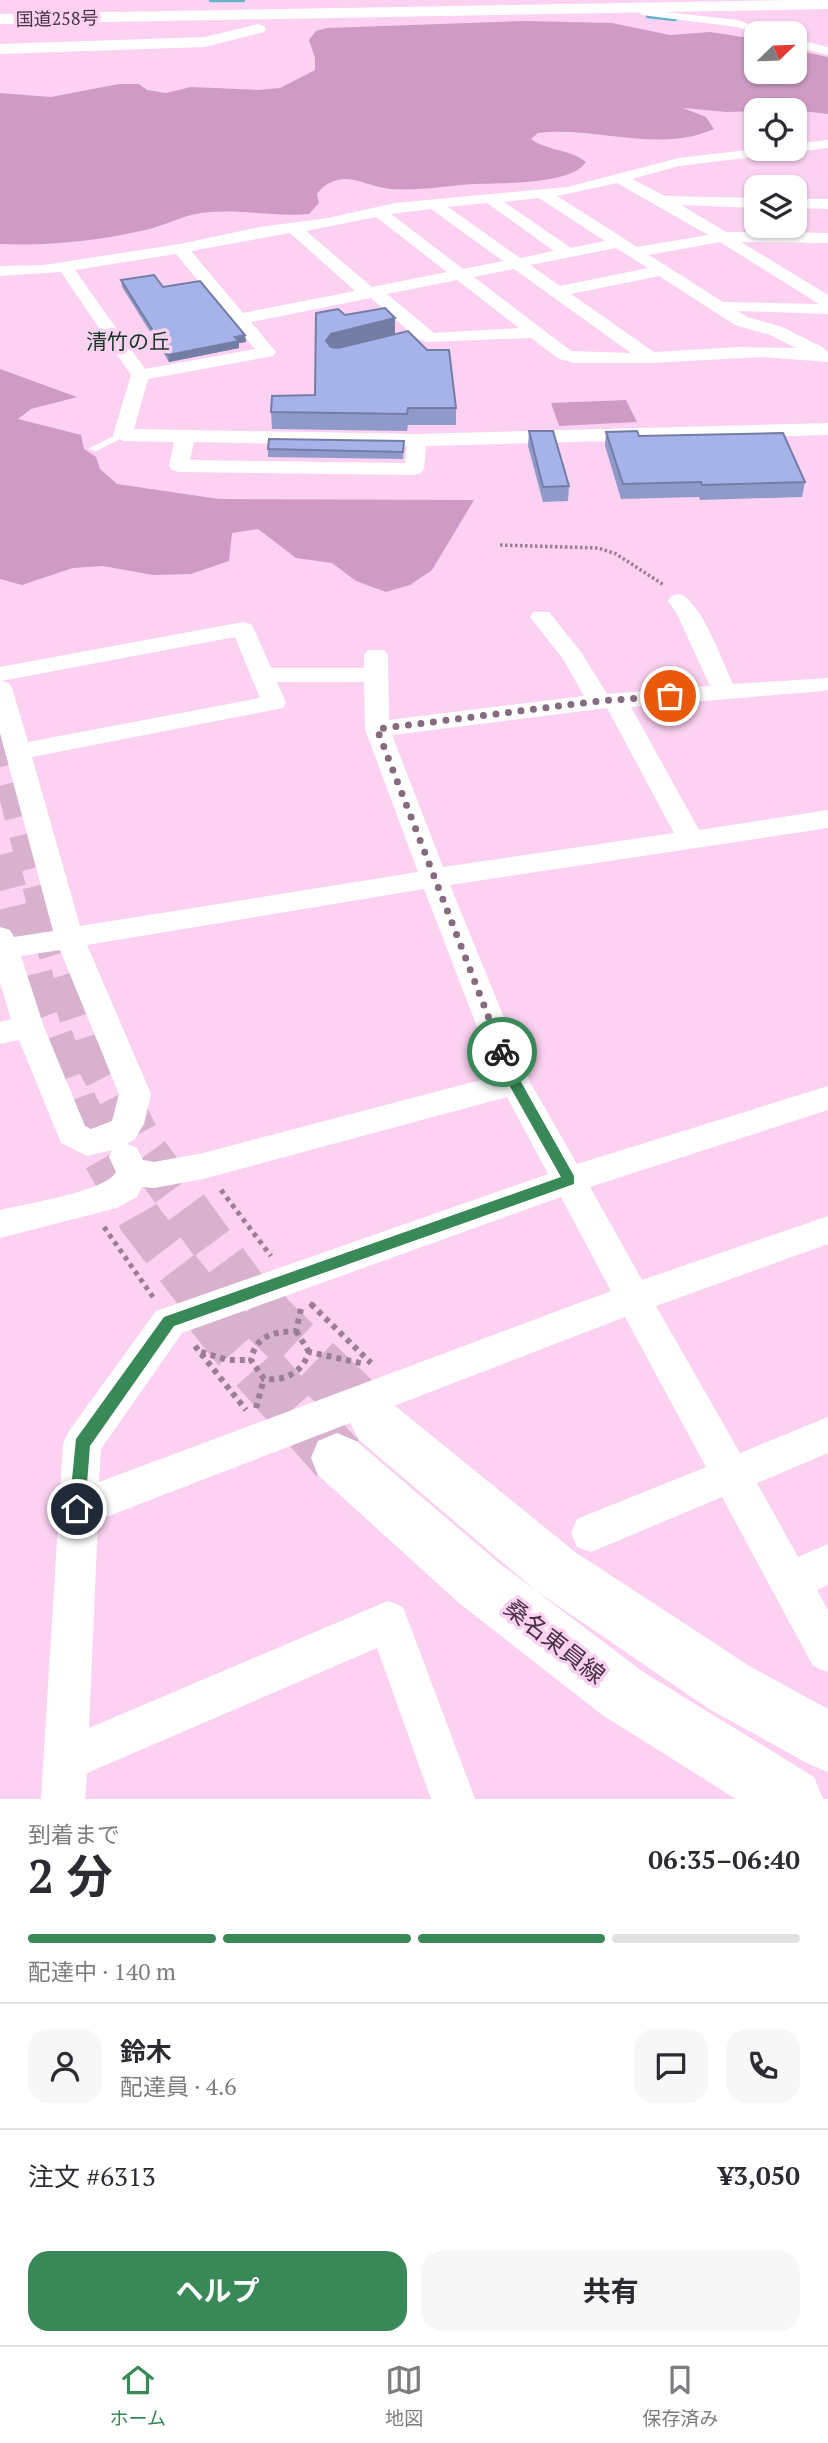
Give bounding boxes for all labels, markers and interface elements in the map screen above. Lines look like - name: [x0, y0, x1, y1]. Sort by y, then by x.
- street label: 国道258号: [15, 5, 99, 31]
- north arrow: [744, 21, 807, 84]
- map controls: [744, 21, 807, 238]
- button: locate: [744, 98, 807, 161]
- button: layers: [744, 175, 807, 238]
- district label: 清竹の丘: [86, 327, 170, 355]
- pin: [640, 666, 700, 726]
- icon: bag: [651, 677, 689, 715]
- courier: [467, 1017, 537, 1087]
- icon: bike: [483, 1033, 521, 1071]
- pin: [47, 1479, 107, 1539]
- icon: home: [58, 1490, 96, 1528]
- street label: 桑名東員線: [498, 1591, 612, 1691]
- text: 到着まで: [28, 1819, 120, 1850]
- text: 06:35–06:40: [648, 1842, 800, 1876]
- text: 2 分: [28, 1845, 112, 1906]
- text: 配達中 · 140 m: [28, 1956, 176, 1987]
- button: person: [28, 2029, 102, 2103]
- button: chat: [634, 2029, 708, 2103]
- button: phone: [726, 2029, 800, 2103]
- text: 鈴木: [120, 2034, 172, 2068]
- text: 配達員 · 4.6: [120, 2071, 237, 2102]
- text: ¥3,050: [719, 2158, 800, 2192]
- text: 注文 #6313: [28, 2159, 156, 2193]
- button: ヘルプ: [28, 2251, 407, 2331]
- button: 共有: [421, 2251, 800, 2331]
- tab: ホーム: [110, 2361, 166, 2430]
- tab: 地図: [385, 2361, 423, 2430]
- tab: 保存済み: [642, 2361, 718, 2430]

